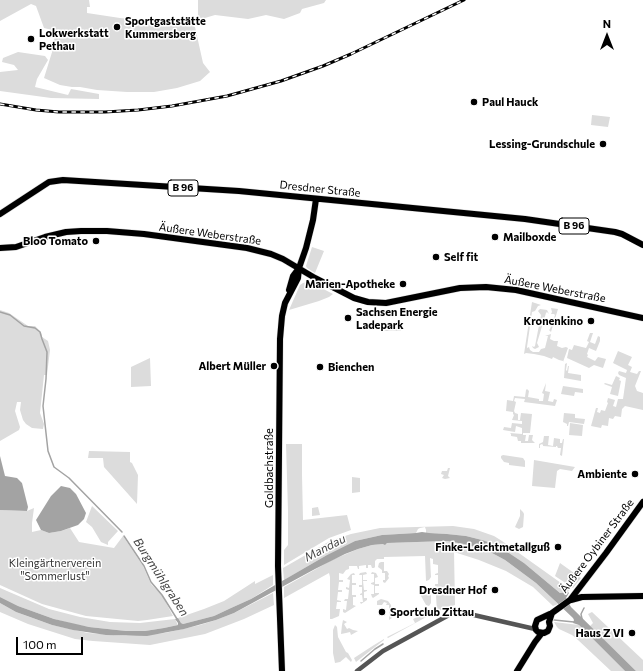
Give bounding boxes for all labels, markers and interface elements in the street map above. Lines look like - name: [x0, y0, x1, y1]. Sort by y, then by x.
- place label: Sportgaststätte Kummersberg: [125, 14, 206, 40]
- north arrow: [587, 16, 627, 56]
- text: N: [603, 17, 611, 30]
- marker: Sportgaststätte Kummersberg: [112, 22, 122, 32]
- place label: Lokwerkstatt Pethau: [39, 26, 109, 52]
- marker: Lokwerkstatt Pethau: [26, 34, 36, 44]
- place label: Paul Hauck: [482, 95, 538, 109]
- marker: Paul Hauck: [469, 97, 479, 107]
- place label: Lessing-Grundschule: [489, 137, 595, 151]
- marker: Lessing-Grundschule: [598, 139, 608, 149]
- street label: Dresdner Straße: [279, 178, 361, 200]
- road number: B 96: [168, 180, 198, 196]
- road number: B 96: [559, 218, 589, 234]
- street label: Äußere Weberstraße: [158, 220, 262, 248]
- place label: Mailboxde: [503, 230, 556, 244]
- marker: Mailboxde: [490, 232, 500, 242]
- place label: Bloo Tomato: [23, 234, 88, 248]
- marker: Bloo Tomato: [91, 236, 101, 246]
- place label: Self fit: [444, 250, 478, 264]
- marker: Self fit: [431, 252, 441, 262]
- street label: Äußere Weberstraße: [503, 273, 607, 305]
- place label: Marien-Apotheke: [305, 277, 395, 291]
- marker: Marien-Apotheke: [398, 279, 408, 289]
- place label: Sachsen Energie Ladepark: [356, 305, 438, 331]
- marker: Sachsen Energie Ladepark: [343, 313, 353, 323]
- place label: Kronenkino: [524, 314, 583, 328]
- marker: Kronenkino: [586, 316, 596, 326]
- place label: Albert Müller: [198, 359, 266, 373]
- place label: Bienchen: [328, 360, 374, 374]
- marker: Albert Müller: [269, 361, 279, 371]
- marker: Bienchen: [315, 362, 325, 372]
- street label: Goldbachstraße: [262, 428, 276, 508]
- place label: Ambiente: [577, 467, 627, 481]
- marker: Ambiente: [630, 469, 640, 479]
- street label: Äußere Oybiner Straße: [557, 496, 637, 596]
- water label: Mandau: [302, 531, 348, 565]
- water label: Burgmühlgraben: [130, 535, 192, 619]
- place label: Finke-Leichtmetallguß: [435, 540, 550, 554]
- marker: Finke-Leichtmetallguß: [553, 542, 563, 552]
- park label: Kleingärtnerverein "Sommerlust": [9, 556, 101, 582]
- place label: Dresdner Hof: [419, 583, 487, 597]
- marker: Dresdner Hof: [490, 585, 500, 595]
- place label: Sportclub Zittau: [390, 605, 474, 619]
- marker: Sportclub Zittau: [377, 607, 387, 617]
- place label: Haus Z VI: [576, 626, 624, 640]
- marker: Haus Z VI: [627, 628, 637, 638]
- scale bar: [18, 629, 85, 655]
- text: 100 m: [23, 637, 57, 651]

